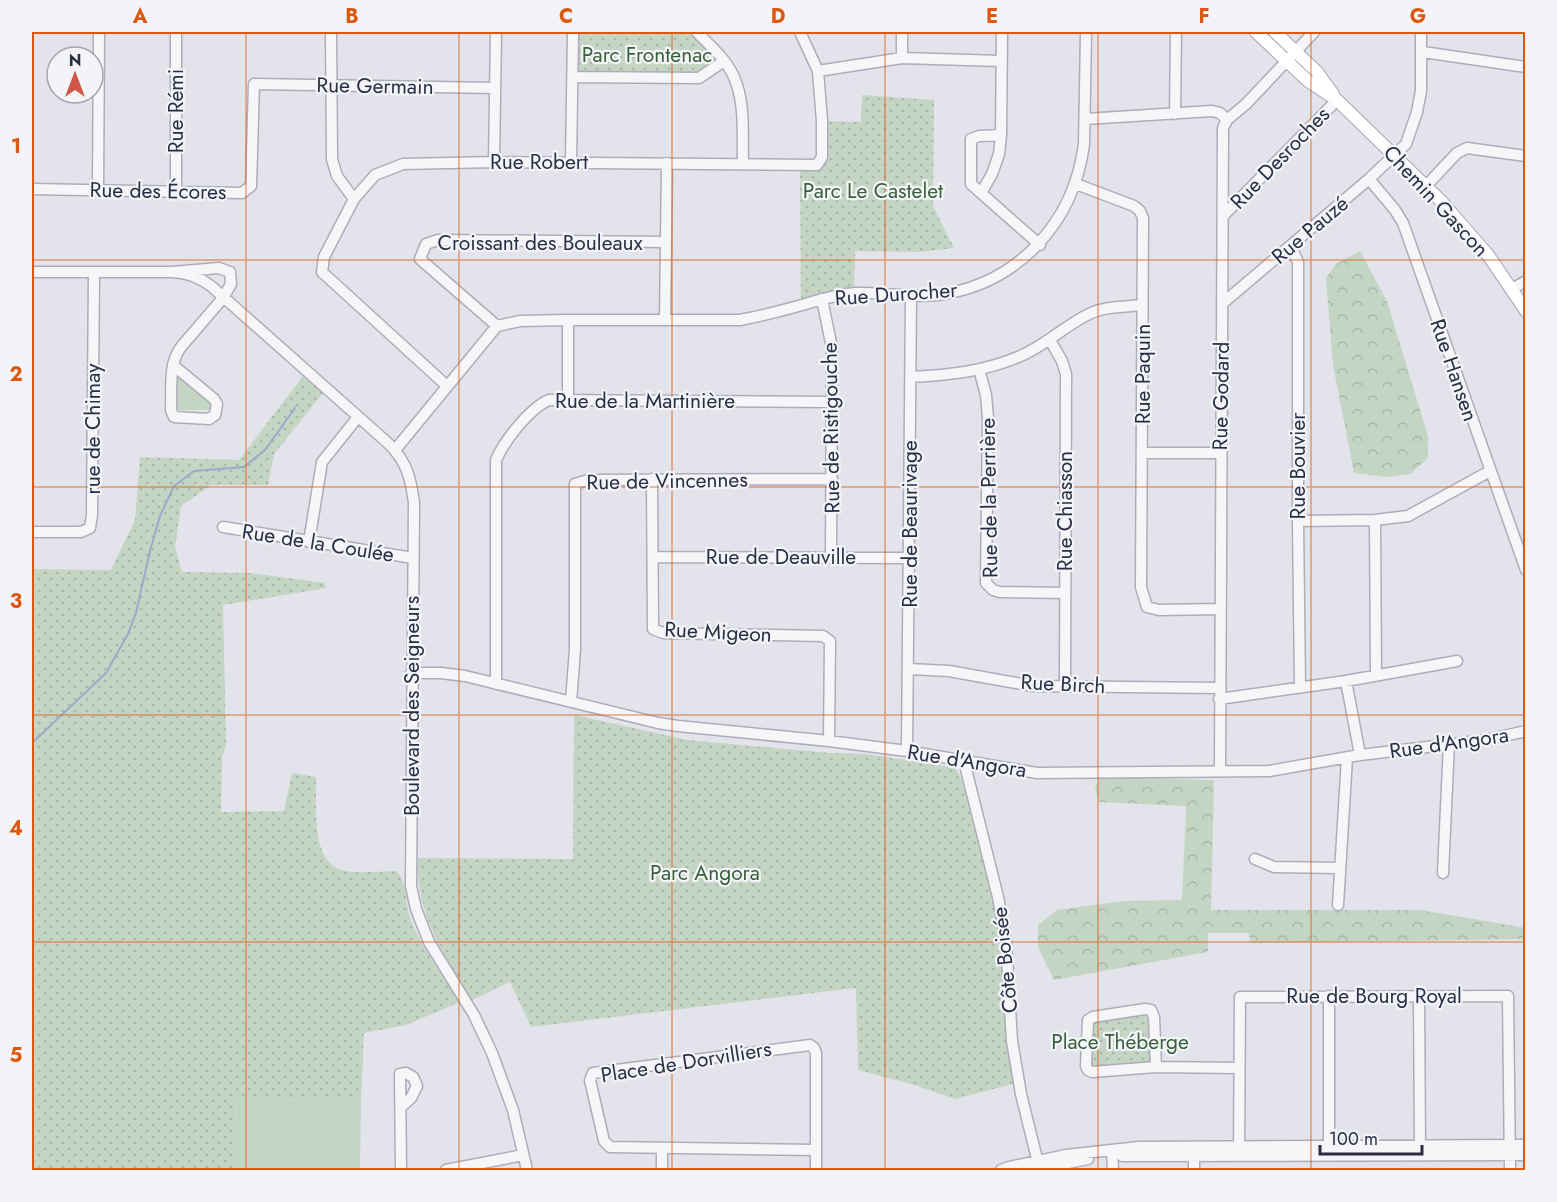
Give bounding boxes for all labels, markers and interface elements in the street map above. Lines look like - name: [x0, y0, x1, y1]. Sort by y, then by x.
- text: A: [132, 2, 148, 31]
- text: B: [345, 2, 359, 31]
- text: C: [559, 2, 573, 31]
- text: D: [771, 2, 785, 31]
- text: E: [986, 2, 998, 31]
- text: F: [1198, 2, 1210, 31]
- text: G: [1410, 2, 1426, 31]
- park label: Parc Frontenac: [582, 40, 712, 70]
- north arrow: [45, 45, 105, 105]
- text: N: [69, 49, 81, 72]
- street label: Rue Rémi: [161, 69, 191, 153]
- street label: Rue Germain: [316, 70, 434, 102]
- street label: Rue Desroches: [1223, 100, 1337, 216]
- text: 1: [11, 132, 21, 161]
- street label: Chemin Gascon: [1376, 139, 1496, 263]
- street label: Rue Robert: [490, 147, 588, 177]
- street label: Rue des Écores: [89, 175, 227, 207]
- park label: Parc Le Castelet: [803, 176, 943, 206]
- street label: Rue Pauzé: [1265, 189, 1355, 271]
- street label: Croissant des Bouleaux: [438, 228, 643, 258]
- street label: Rue Durocher: [834, 275, 959, 313]
- street label: Rue Hansen: [1423, 315, 1485, 425]
- street label: Rue Paquin: [1128, 324, 1158, 424]
- street label: Rue Godard: [1205, 341, 1237, 451]
- street label: Rue de Ristigouche: [815, 342, 847, 514]
- text: 2: [9, 360, 23, 389]
- street label: rue de Chimay: [78, 363, 108, 494]
- street label: Rue de la Martinière: [555, 386, 735, 416]
- street label: Rue Bouvier: [1283, 412, 1313, 519]
- street label: Rue de la Perrière: [973, 417, 1005, 578]
- street label: Rue de Beaurivage: [895, 440, 925, 608]
- street label: Rue Chiasson: [1050, 451, 1080, 571]
- street label: Rue de Vincennes: [586, 465, 748, 497]
- street label: Rue de la Coulée: [240, 516, 396, 570]
- street label: Rue de Deauville: [706, 542, 856, 572]
- text: 3: [10, 587, 22, 616]
- street label: Boulevard des Seigneurs: [397, 596, 427, 816]
- street label: Rue Migeon: [663, 614, 773, 650]
- street label: Rue Birch: [1020, 667, 1106, 701]
- street label: Rue d'Angora: [1387, 720, 1511, 766]
- street label: Rue d'Angora: [905, 737, 1029, 785]
- text: 4: [9, 814, 23, 843]
- park label: Parc Angora: [650, 858, 760, 888]
- street label: Côte Boisée: [984, 905, 1025, 1015]
- street label: Rue de Bourg Royal: [1286, 981, 1462, 1011]
- park label: Place Théberge: [1051, 1027, 1189, 1057]
- street label: Place de Dorvilliers: [598, 1034, 774, 1090]
- text: 5: [10, 1041, 23, 1070]
- scale bar: [1320, 1118, 1422, 1156]
- text: 100 m: [1329, 1126, 1378, 1152]

